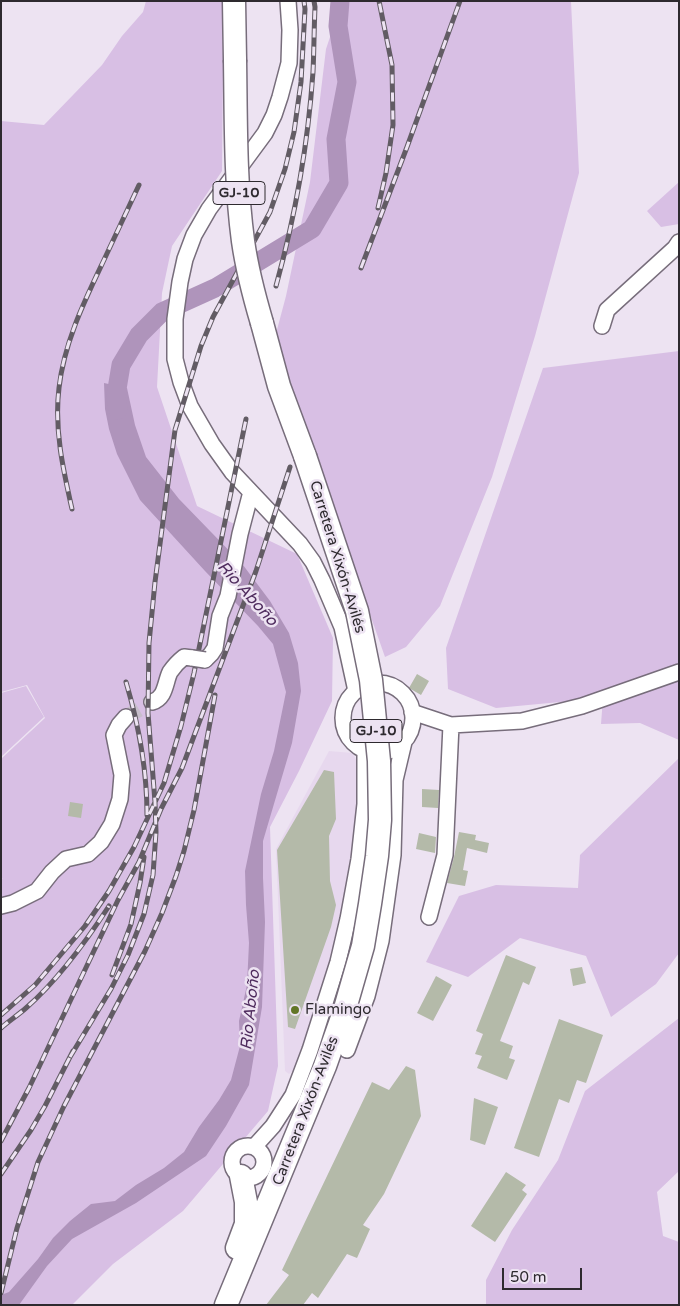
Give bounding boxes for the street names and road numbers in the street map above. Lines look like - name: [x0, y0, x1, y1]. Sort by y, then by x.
- road number: GJ-10: [213, 182, 265, 204]
- street label: Carretera Xixón-Avilés: [305, 479, 369, 635]
- road number: GJ-10: [350, 719, 402, 742]
- street label: Carretera Xixón-Avilés: [269, 1034, 343, 1188]

